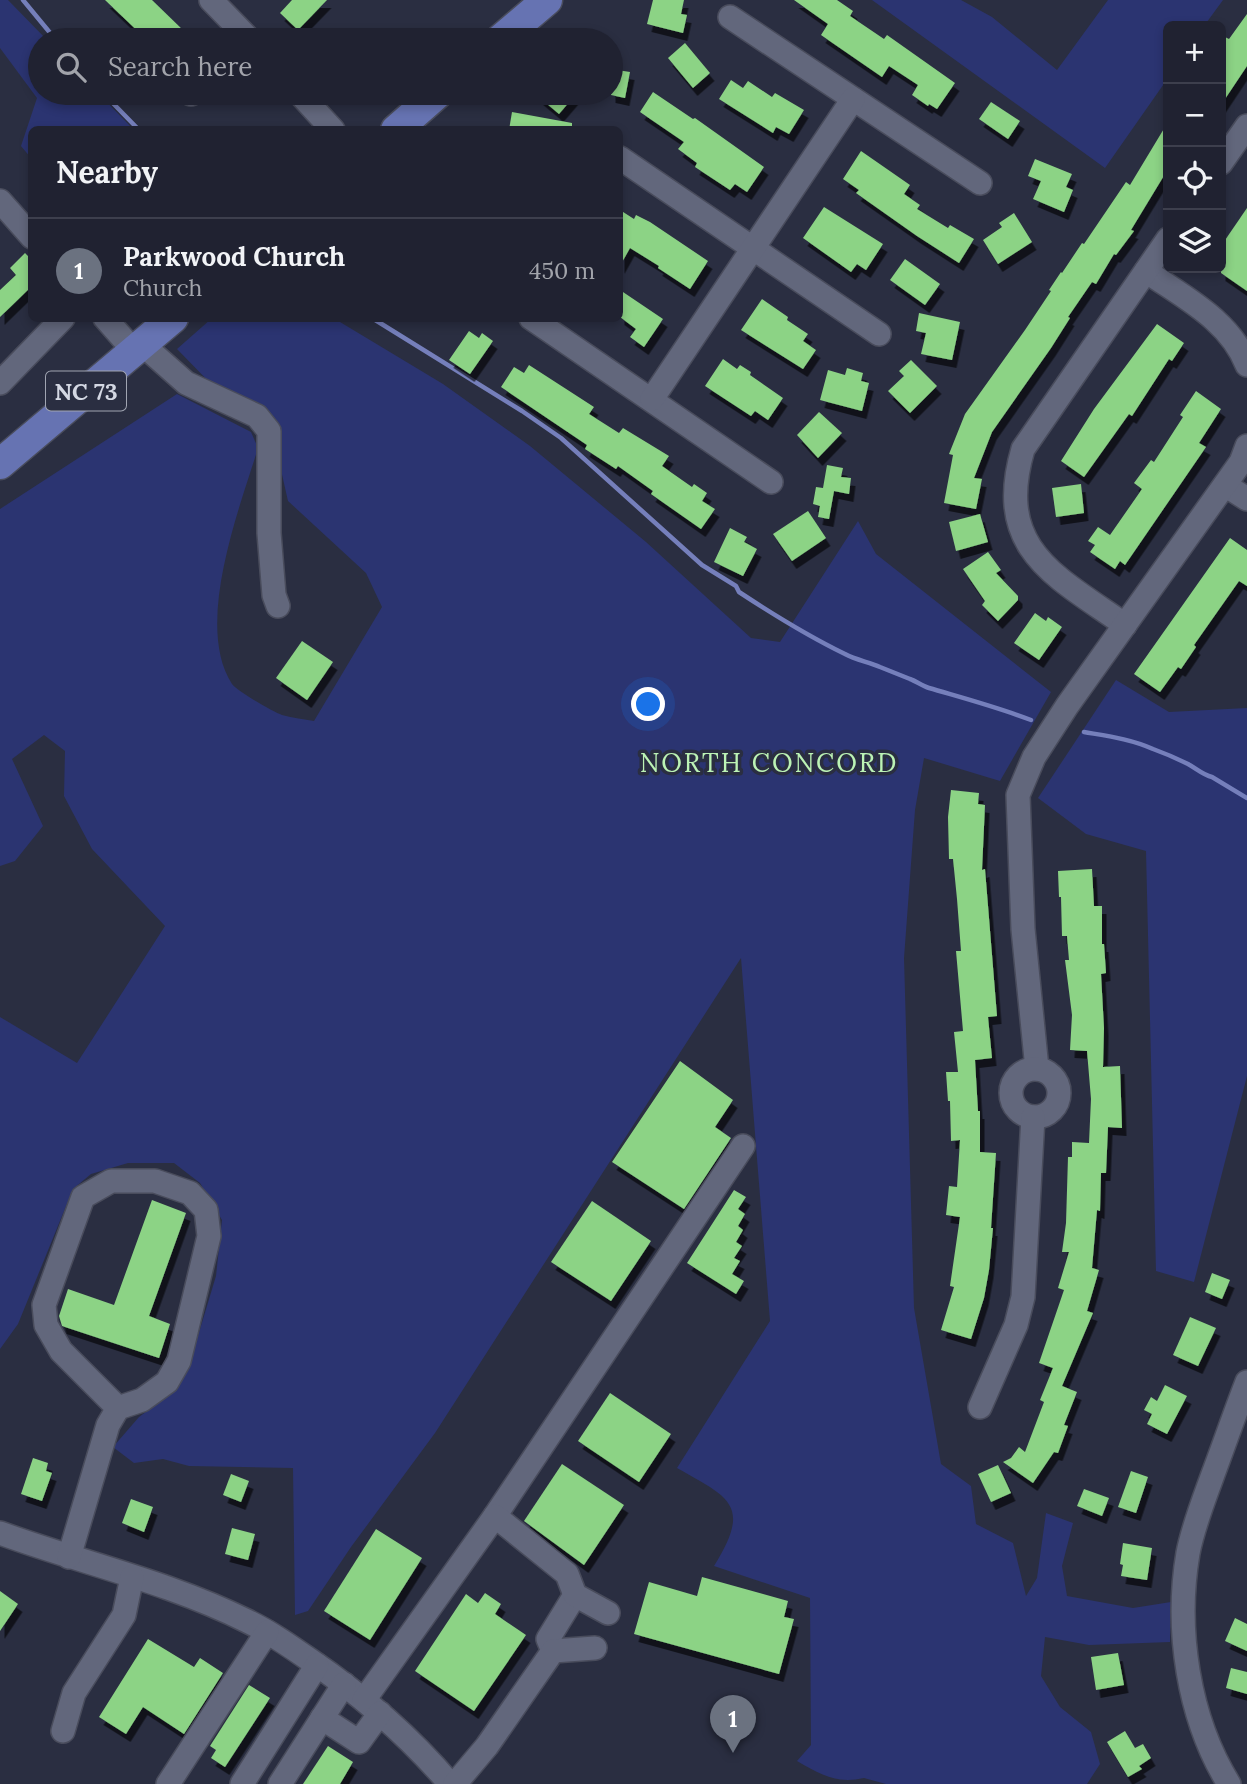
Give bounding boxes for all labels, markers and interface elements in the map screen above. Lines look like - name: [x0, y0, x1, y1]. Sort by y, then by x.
- map controls: [1163, 21, 1226, 273]
- button: +: [1163, 21, 1226, 84]
- search box: [28, 28, 623, 105]
- icon: search: [52, 48, 90, 86]
- text: Search here: [108, 50, 252, 83]
- button: −: [1163, 84, 1226, 147]
- button: locate: [1163, 147, 1226, 210]
- text: Nearby: [56, 153, 158, 191]
- button: layers: [1163, 210, 1226, 273]
- text: Parkwood Church: [123, 240, 345, 273]
- text: 1: [74, 256, 84, 285]
- text: 450 m: [529, 256, 595, 285]
- text: Church: [123, 273, 202, 302]
- road number: NC 73: [46, 372, 126, 410]
- your location: [631, 687, 665, 721]
- district label: NORTH CONCORD: [640, 746, 898, 779]
- pin: 1: [710, 1695, 756, 1753]

